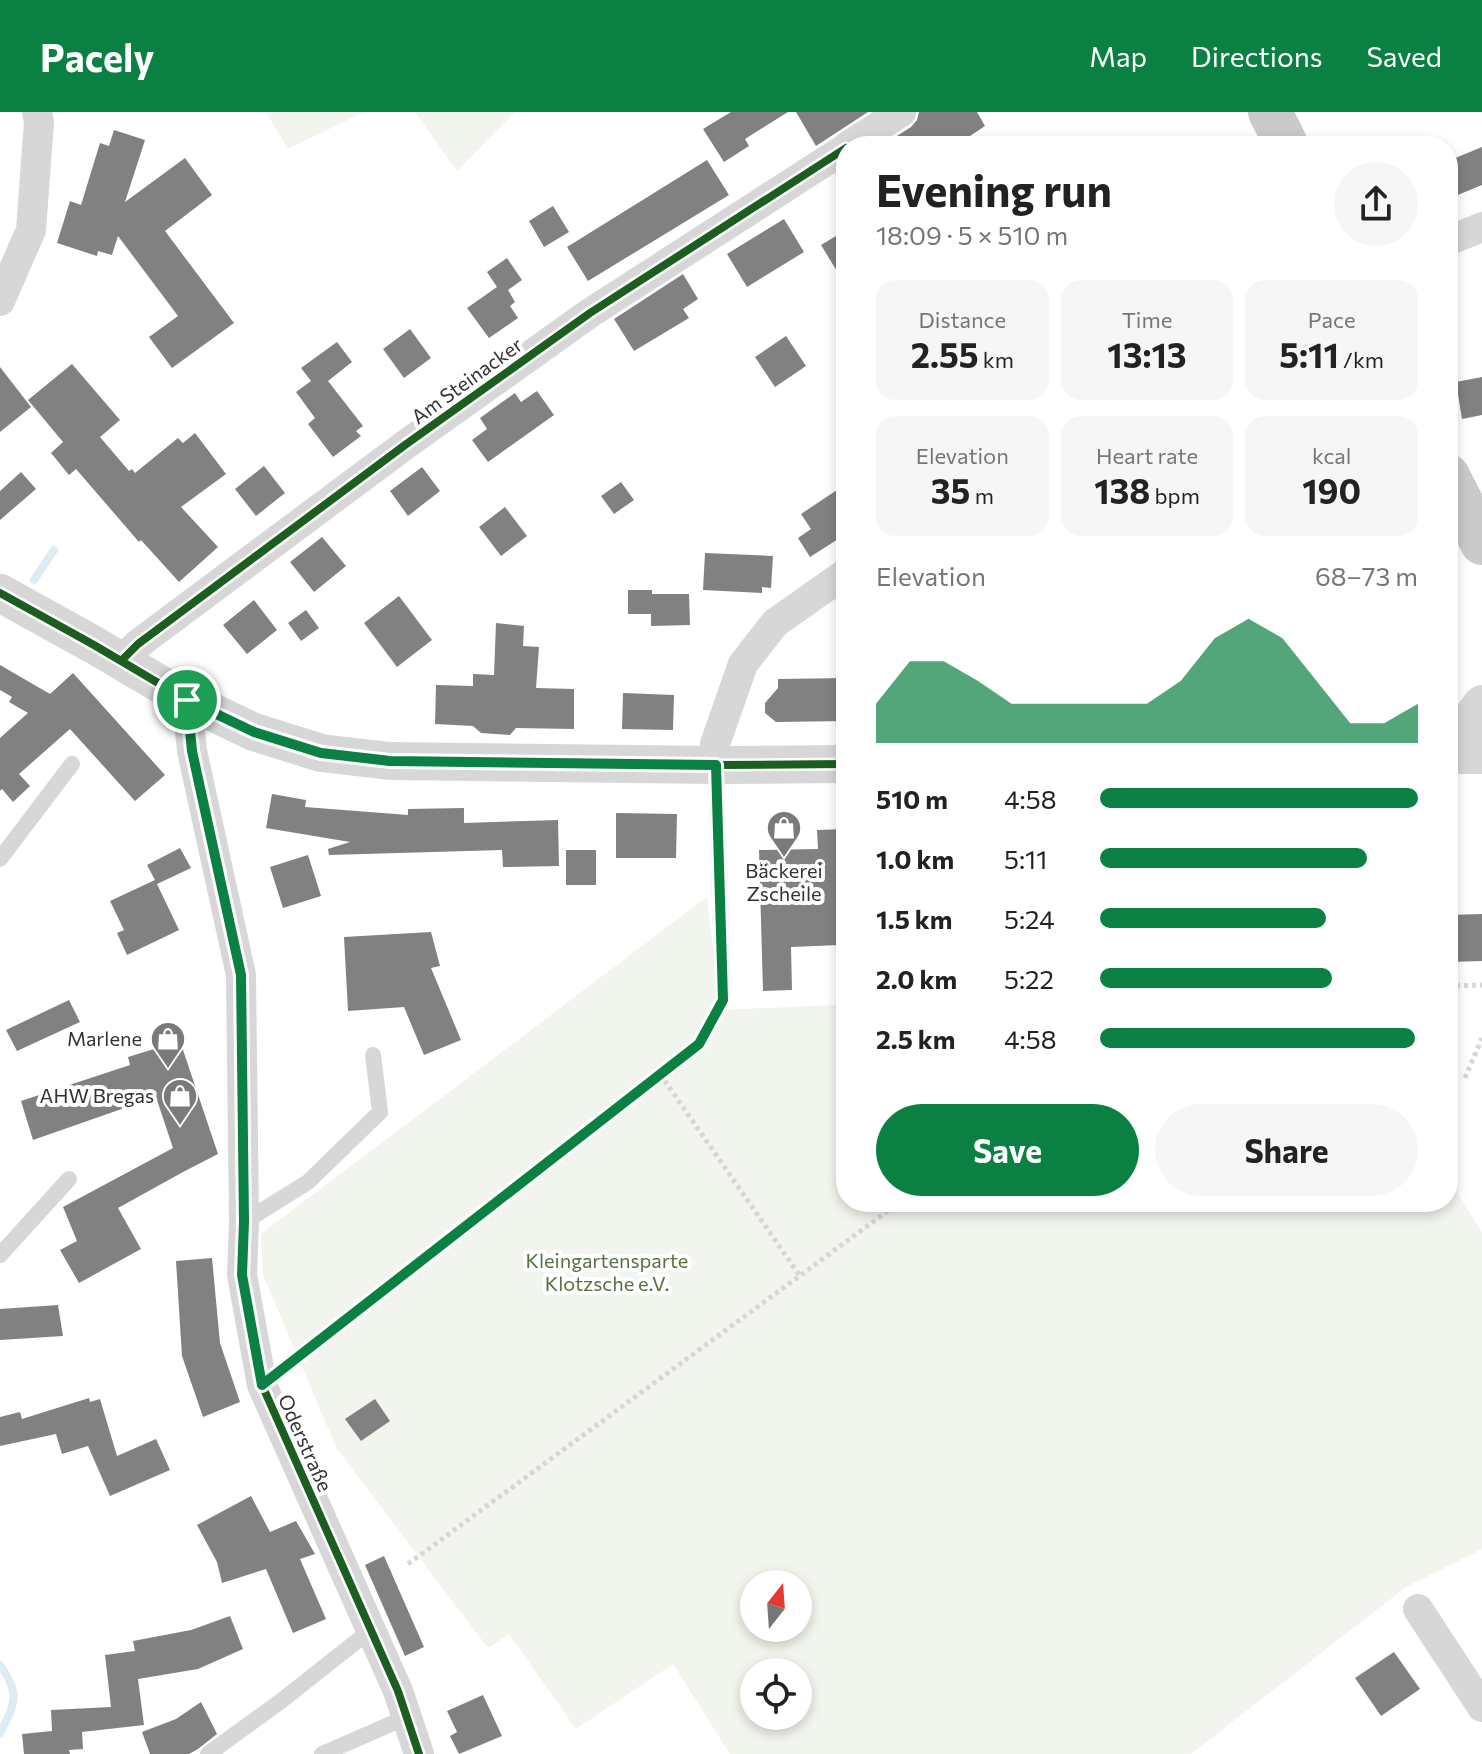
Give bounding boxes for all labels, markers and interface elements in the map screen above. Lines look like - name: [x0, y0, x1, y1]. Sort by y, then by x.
- text: Pacely: [40, 33, 154, 80]
- text: Map: [1089, 39, 1147, 73]
- text: Directions: [1191, 39, 1322, 73]
- text: Saved: [1366, 39, 1442, 73]
- text: Evening run: [876, 162, 1112, 216]
- button: share: [1334, 162, 1418, 246]
- text: 18:09 · 5 × 510 m: [876, 219, 1068, 250]
- text: Distance: [919, 306, 1006, 333]
- text: Time: [1122, 306, 1172, 333]
- text: Pace: [1308, 306, 1356, 333]
- street label: Am Steinacker: [406, 332, 526, 428]
- text: 2.55: [911, 333, 979, 375]
- text: 13:13: [1107, 333, 1187, 375]
- text: 5:11: [1279, 333, 1339, 375]
- text: km: [979, 346, 1014, 373]
- text: /km: [1339, 346, 1384, 373]
- text: Elevation: [916, 442, 1009, 469]
- text: Heart rate: [1096, 442, 1198, 469]
- text: kcal: [1312, 442, 1351, 469]
- text: 35: [931, 469, 970, 511]
- text: 138: [1094, 469, 1150, 511]
- text: 190: [1302, 469, 1361, 511]
- text: m: [970, 482, 994, 509]
- text: bpm: [1150, 482, 1200, 509]
- text: Elevation: [876, 560, 986, 591]
- text: 68–73 m: [1315, 560, 1418, 591]
- pin: [153, 666, 221, 734]
- icon: arrive: [165, 678, 209, 722]
- text: 510 m: [876, 783, 948, 814]
- text: 4:58: [1004, 783, 1056, 814]
- shop icon: Bäckerei Zscheile: [765, 809, 803, 859]
- text: 1.0 km: [876, 843, 954, 874]
- text: 5:11: [1004, 843, 1047, 874]
- place label: Bäckerei Zscheile: [745, 858, 823, 905]
- text: 1.5 km: [876, 903, 952, 934]
- text: 5:24: [1004, 903, 1055, 934]
- text: 2.0 km: [876, 963, 957, 994]
- text: 5:22: [1004, 963, 1054, 994]
- shop icon: Marlene: [149, 1020, 187, 1070]
- text: 2.5 km: [876, 1023, 955, 1054]
- text: 4:58: [1004, 1023, 1056, 1054]
- place label: Marlene: [67, 1026, 142, 1050]
- shop icon: AHW Bregas: [161, 1077, 199, 1127]
- place label: AHW Bregas: [40, 1083, 154, 1107]
- button: Save: [876, 1104, 1139, 1196]
- button: Share: [1155, 1104, 1418, 1196]
- park label: Kleingartensparte Klotzsche e.V.: [526, 1248, 688, 1295]
- street label: Oderstraße: [274, 1390, 338, 1495]
- north arrow: [740, 1570, 812, 1642]
- map controls: [740, 1570, 812, 1730]
- button: locate: [740, 1658, 812, 1730]

